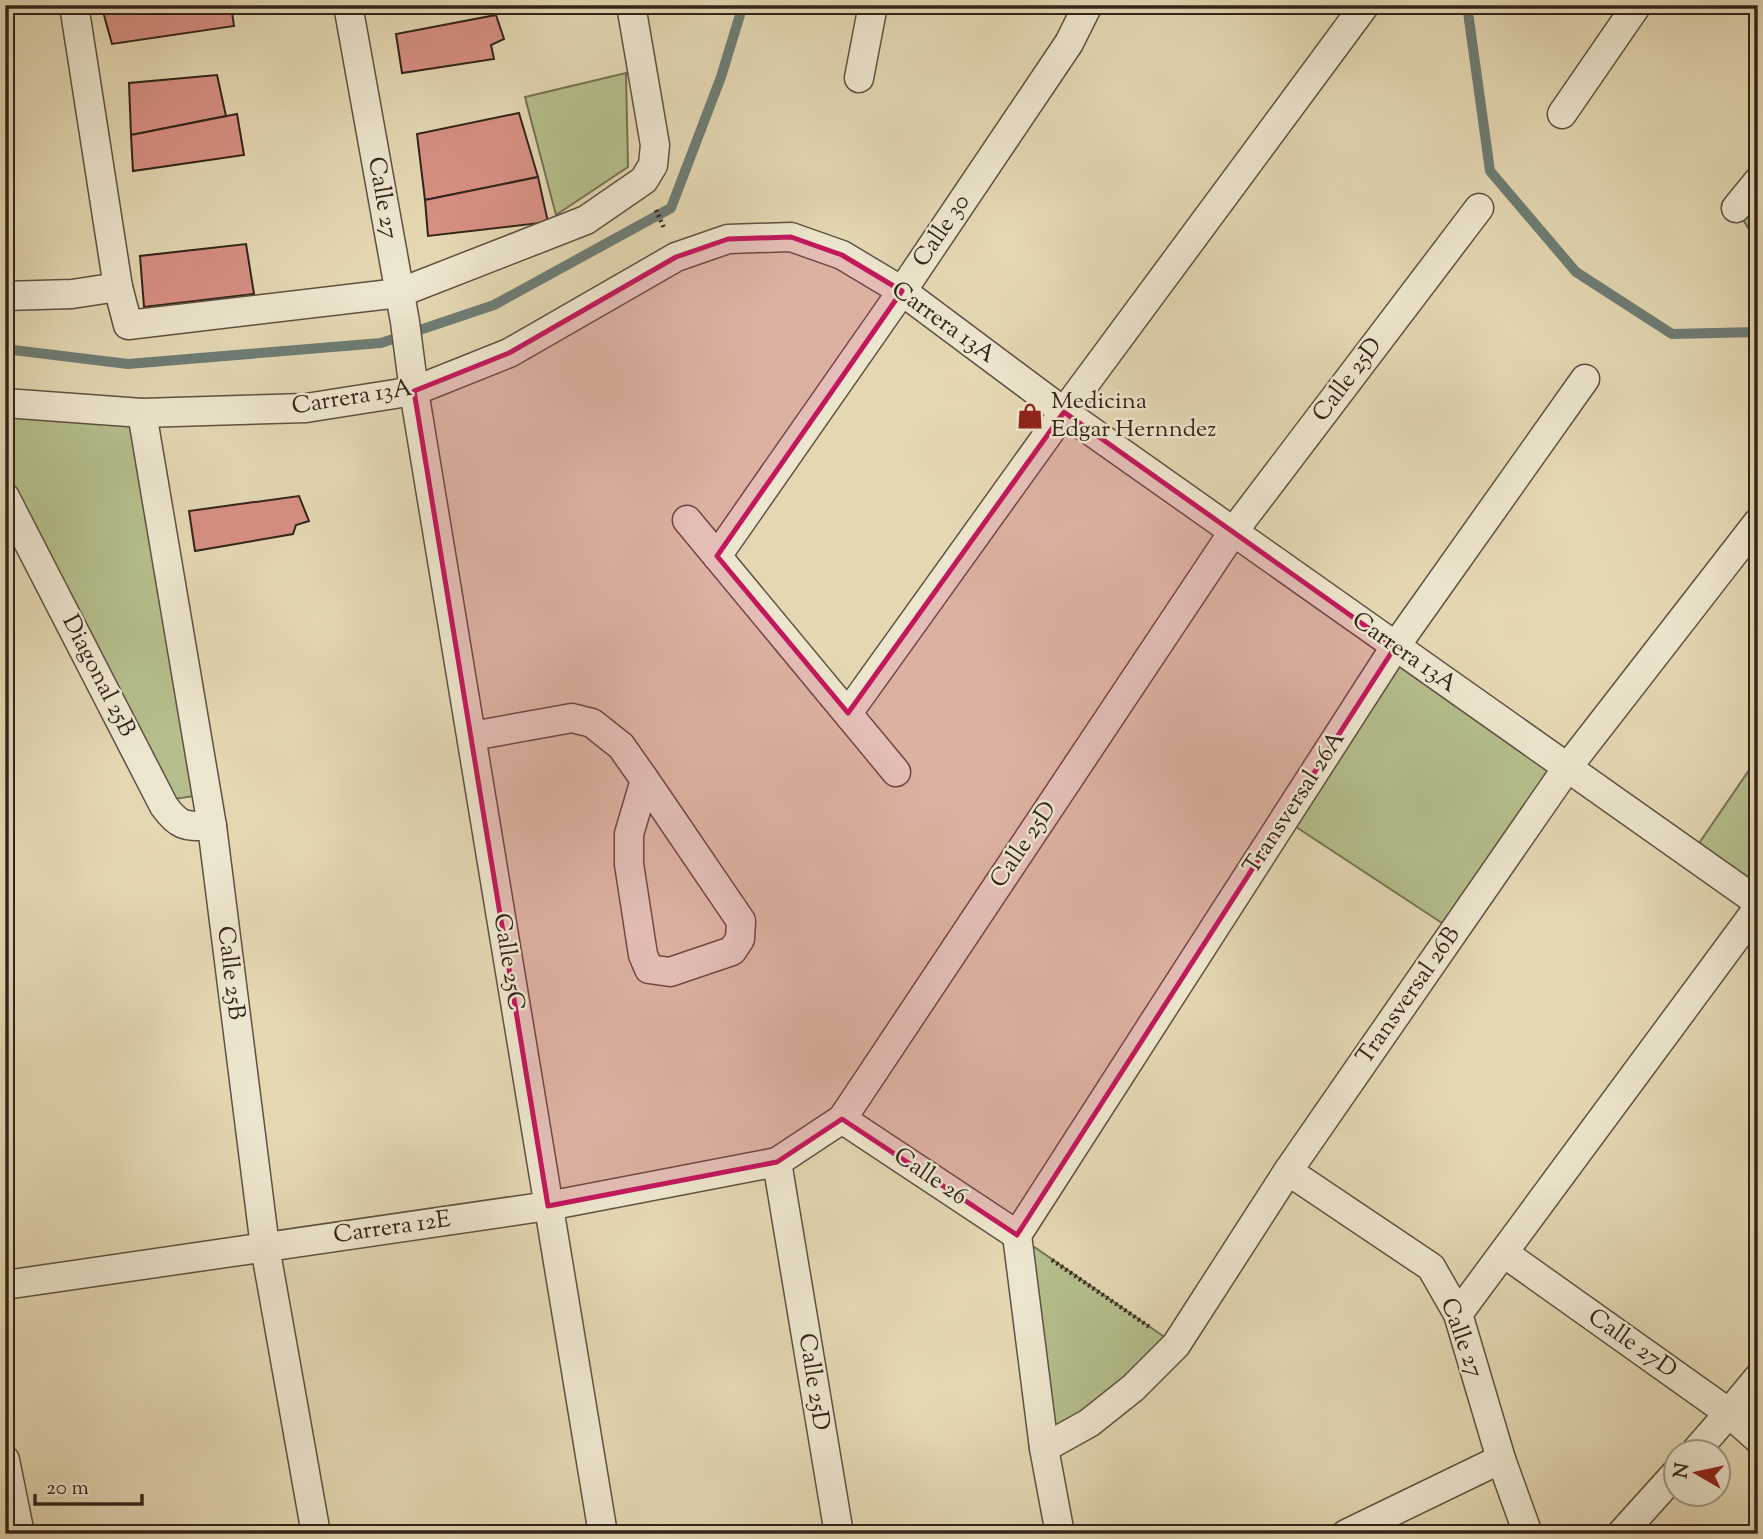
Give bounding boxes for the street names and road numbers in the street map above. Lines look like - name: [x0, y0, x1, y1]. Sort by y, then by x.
- street label: Calle 27: [358, 154, 406, 242]
- street label: Calle 30: [905, 188, 979, 274]
- street label: Carrera 13A: [884, 274, 1003, 373]
- street label: Calle 25D: [1305, 331, 1391, 429]
- street label: Carrera 13A: [289, 372, 415, 424]
- street label: Carrera 13A: [1345, 604, 1464, 702]
- street label: Diagonal 25B: [53, 609, 143, 743]
- street label: Transversal 26A: [1236, 724, 1354, 881]
- street label: Calle 25D: [983, 795, 1065, 895]
- street label: Calle 25C: [484, 911, 532, 1013]
- street label: Transversal 26B: [1349, 920, 1469, 1072]
- street label: Calle 25B: [207, 924, 253, 1022]
- street label: Calle 26: [886, 1140, 974, 1214]
- street label: Carrera 12E: [331, 1203, 453, 1253]
- street label: Calle 27: [1431, 1293, 1491, 1383]
- street label: Calle 27D: [1581, 1301, 1683, 1387]
- street label: Calle 25D: [789, 1331, 837, 1433]

